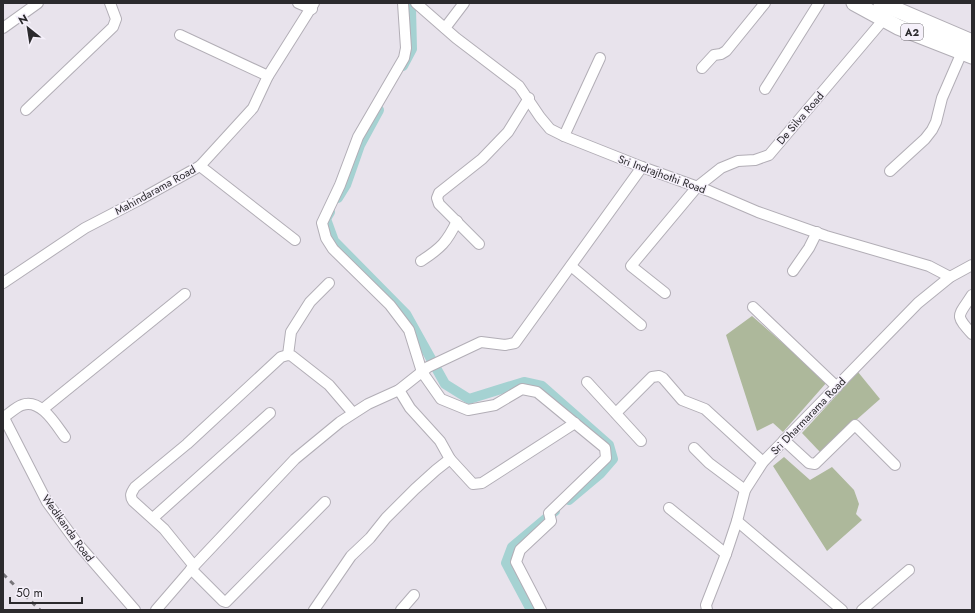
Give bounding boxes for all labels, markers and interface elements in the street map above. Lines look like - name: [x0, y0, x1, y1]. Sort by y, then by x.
- north arrow: [8, 8, 48, 48]
- text: N: [15, 10, 31, 28]
- road number: A2: [901, 24, 923, 40]
- street label: De Silva Road: [773, 88, 827, 148]
- street label: Sri Indrajhothi Road: [616, 151, 708, 197]
- street label: Mahindarama Road: [112, 161, 198, 219]
- street label: Sri Dharmarama Road: [767, 374, 849, 458]
- street label: Wedikanda Road: [38, 491, 98, 565]
- scale bar: [10, 579, 82, 605]
- text: 50 m: [16, 584, 43, 602]

